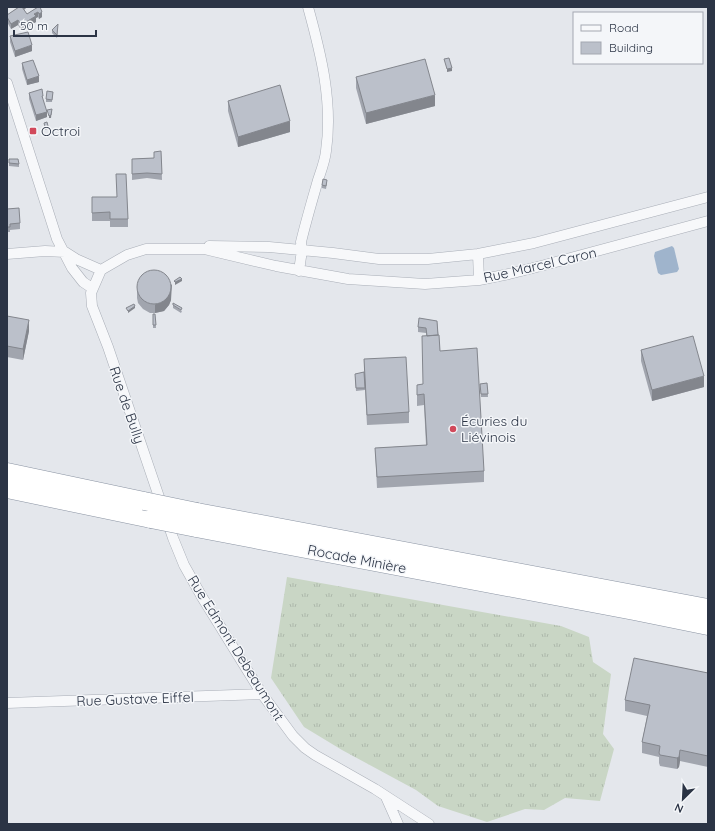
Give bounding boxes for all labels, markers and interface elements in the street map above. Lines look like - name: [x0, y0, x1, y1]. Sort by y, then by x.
- scale bar: [14, 12, 96, 38]
- legend: [573, 12, 703, 64]
- text: 50 m: [20, 18, 48, 33]
- text: Road: [609, 20, 639, 35]
- text: Building: [609, 40, 653, 55]
- place label: Octroi: [41, 122, 80, 140]
- marker: Octroi: [28, 126, 38, 136]
- street label: Rue Marcel Caron: [482, 243, 598, 287]
- street label: Rue de Bully: [105, 364, 149, 446]
- place label: Écuries du Liévinois: [461, 412, 528, 446]
- marker: Écuries du Liévinois: [448, 424, 458, 434]
- street label: Rocade Minière: [306, 541, 408, 577]
- street label: Rue Edmont Debeaumont: [184, 572, 288, 724]
- street label: Rue Gustave Eiffel: [76, 688, 194, 710]
- north arrow: [663, 779, 703, 819]
- text: N: [672, 800, 685, 816]

